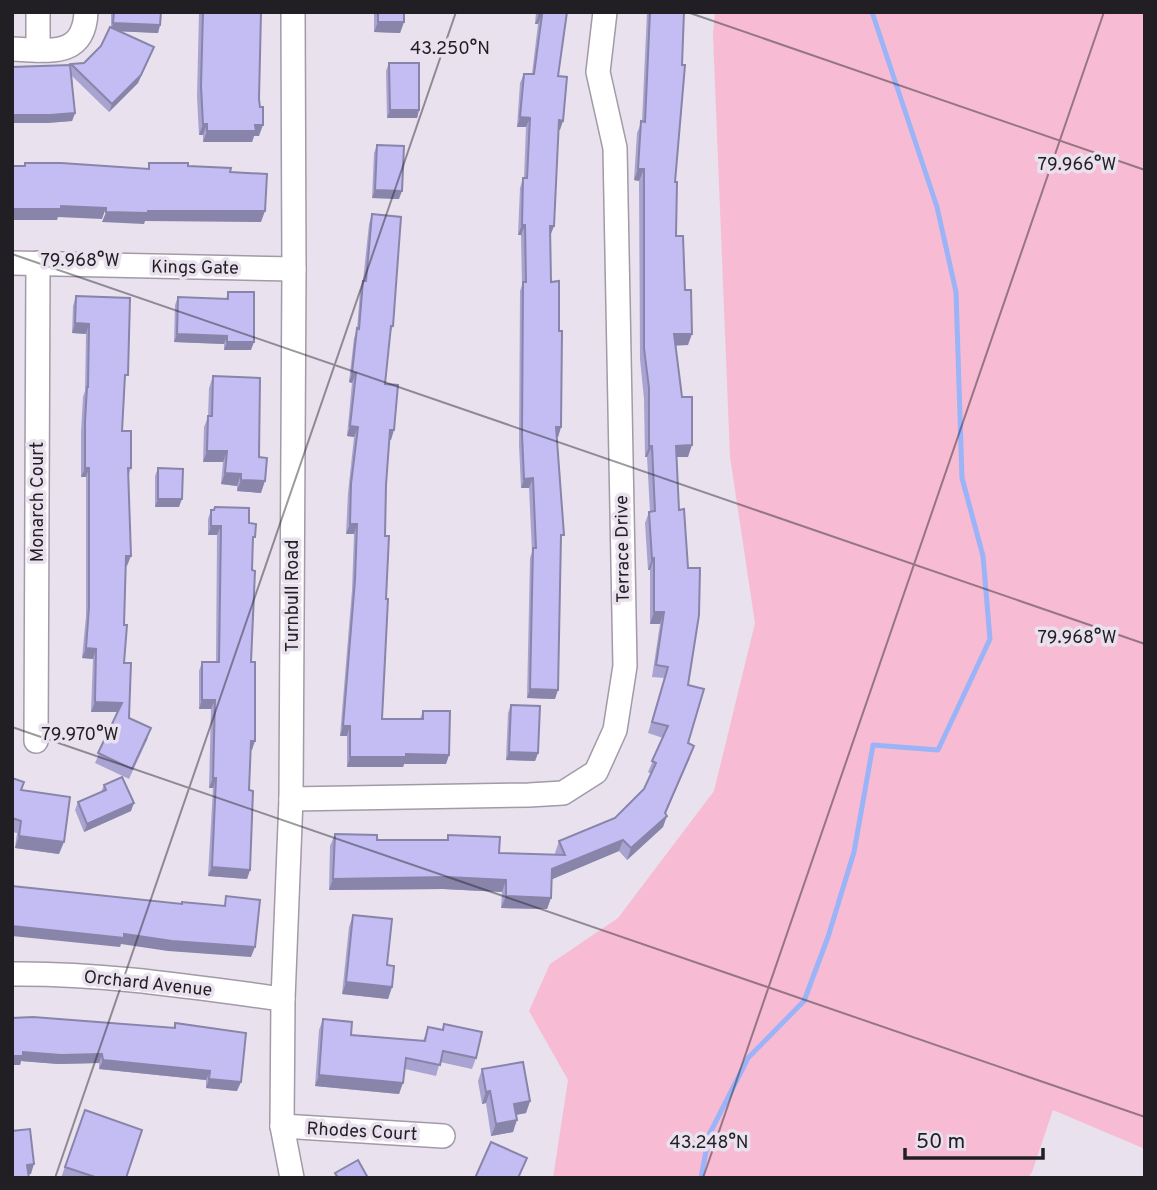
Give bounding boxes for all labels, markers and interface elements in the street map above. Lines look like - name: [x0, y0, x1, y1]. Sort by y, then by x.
- text: 43.250°N: [410, 38, 490, 61]
- text: 79.966°W: [1038, 154, 1116, 177]
- text: 79.968°W: [40, 250, 120, 273]
- street label: Kings Gate: [151, 256, 239, 281]
- street label: Monarch Court: [27, 442, 50, 562]
- street label: Terrace Drive: [611, 495, 636, 603]
- street label: Turnbull Road: [282, 540, 305, 652]
- text: 79.968°W: [1037, 627, 1117, 650]
- text: 79.970°W: [41, 724, 119, 747]
- street label: Orchard Avenue: [82, 966, 213, 1003]
- scale bar: [905, 1116, 1043, 1160]
- street label: Rhodes Court: [306, 1118, 418, 1147]
- text: 50 m: [916, 1129, 965, 1156]
- text: 43.248°N: [669, 1132, 749, 1155]

